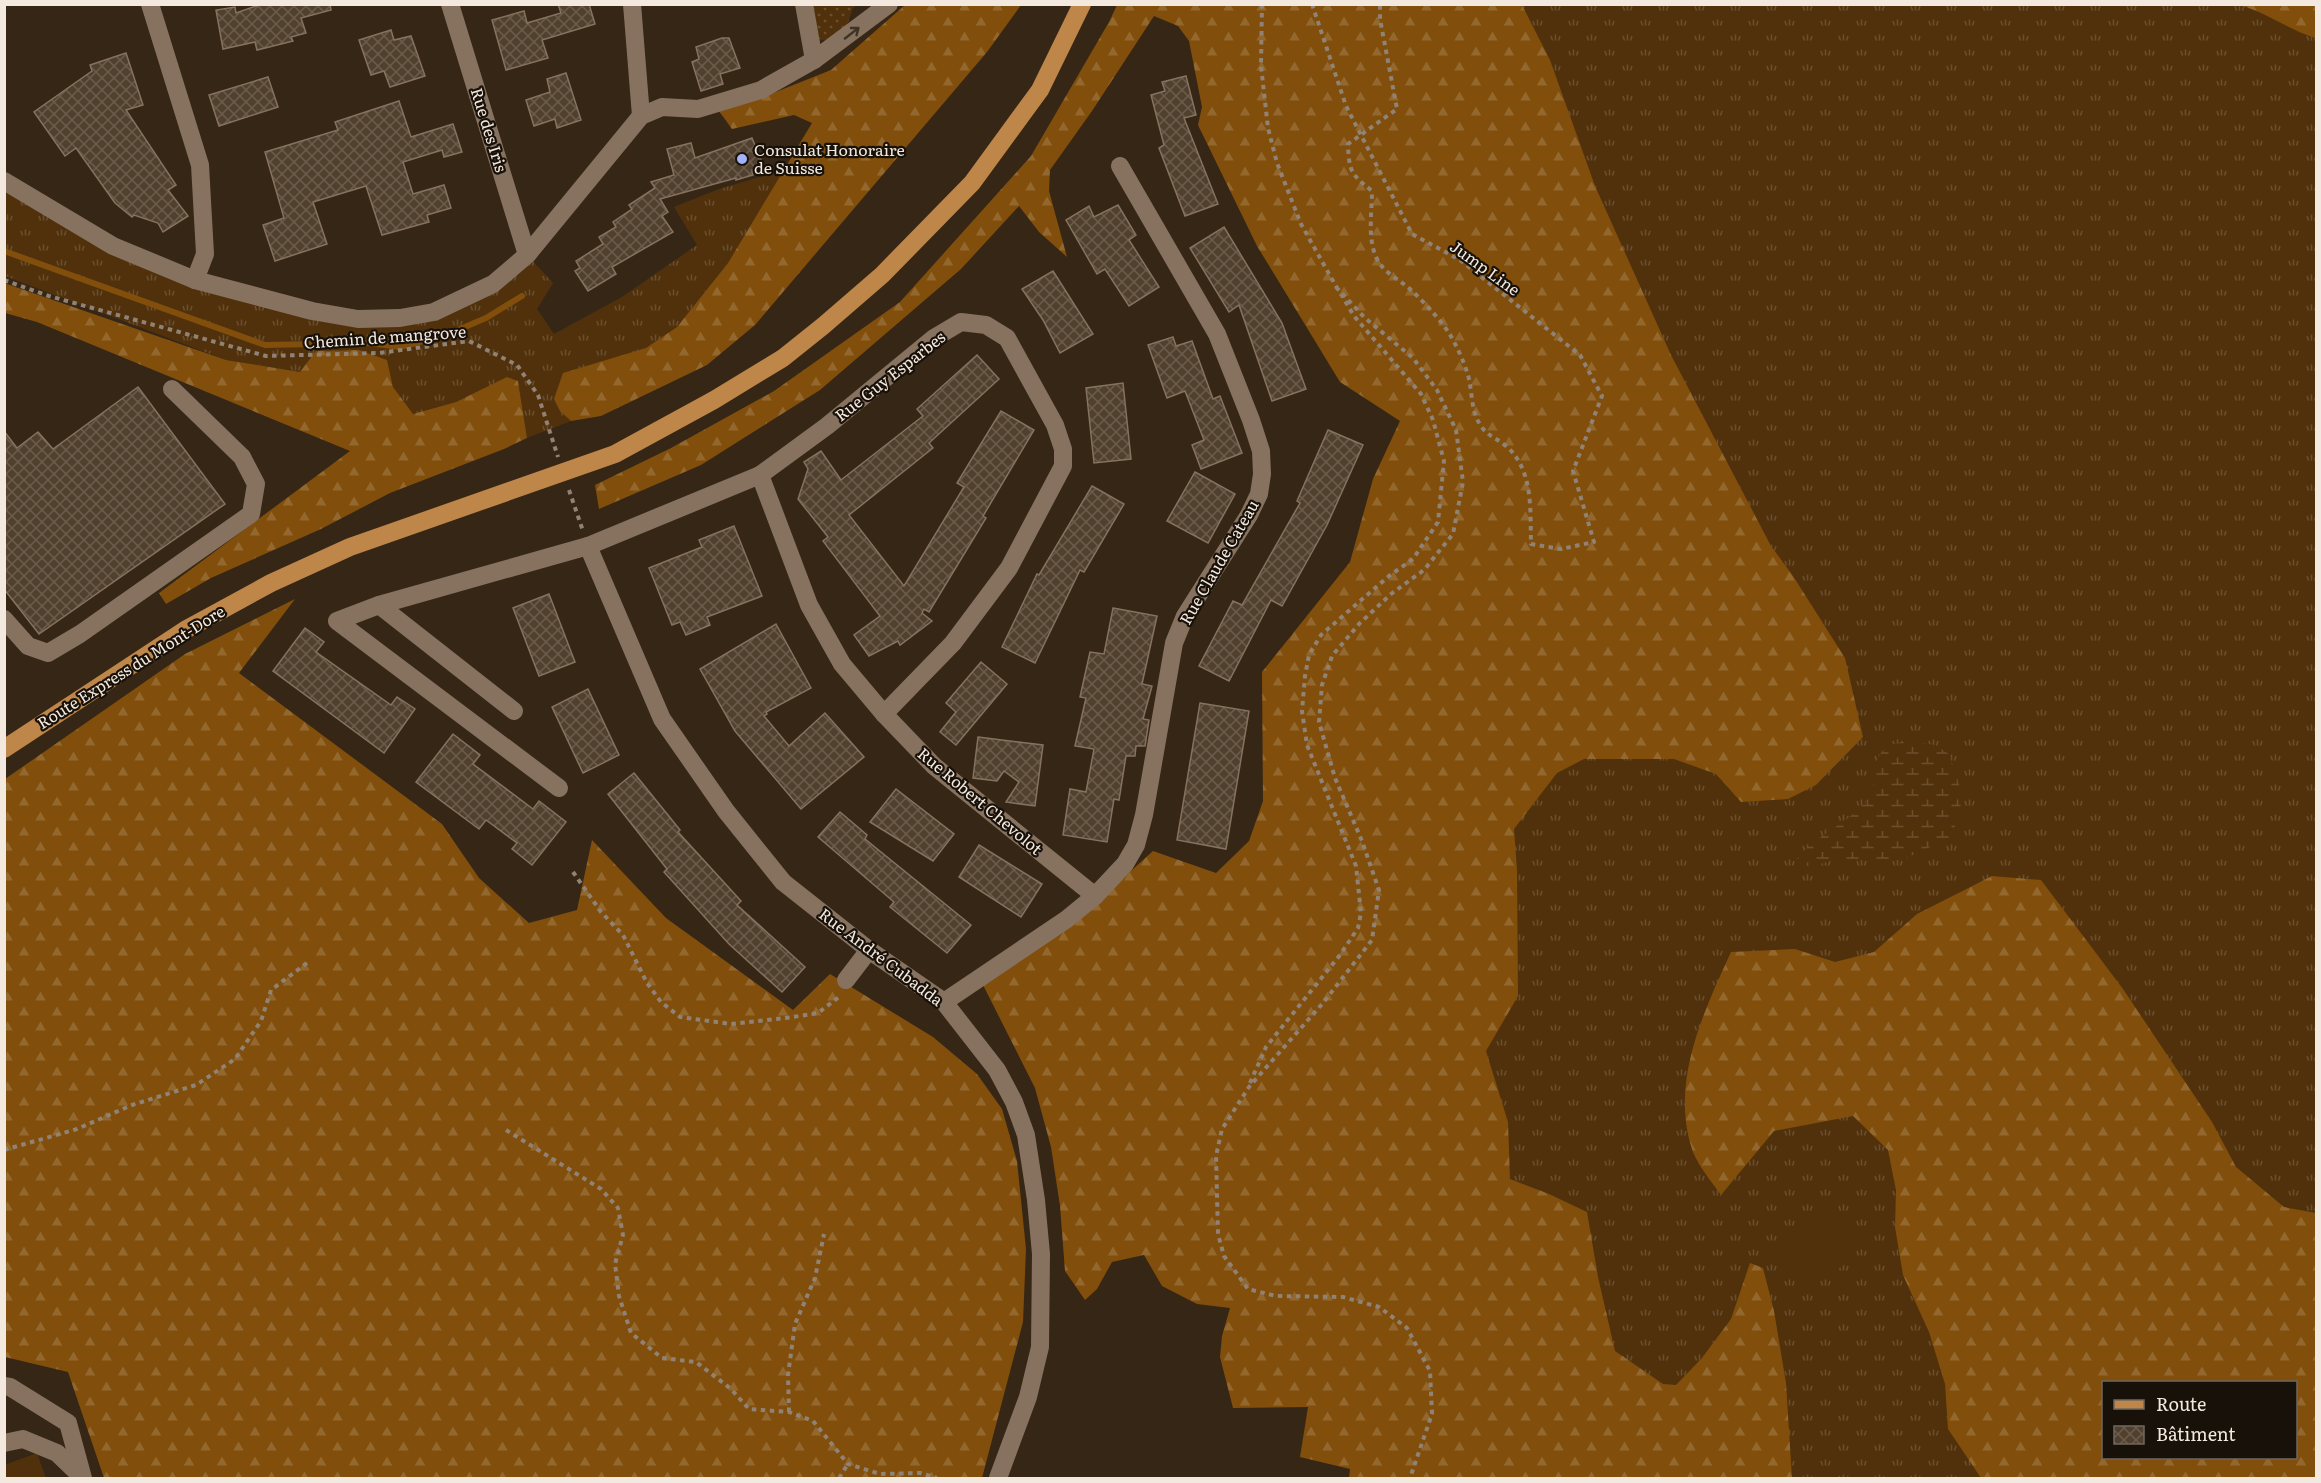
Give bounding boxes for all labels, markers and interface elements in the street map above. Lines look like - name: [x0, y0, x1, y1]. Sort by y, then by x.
- one-way arrow: [844, 27, 860, 40]
- street label: Rue des Iris: [466, 84, 514, 175]
- place label: Consulat Honoraire de Suisse: [754, 137, 905, 179]
- marker: Consulat Honoraire de Suisse: [735, 152, 749, 166]
- street label: Jump Line: [1446, 234, 1526, 301]
- street label: Chemin de mangrove: [303, 318, 467, 354]
- street label: Rue Guy Esparbes: [829, 324, 950, 426]
- street label: Rue Claude Cateau: [1173, 495, 1264, 628]
- street label: Route Express du Mont-Dore: [32, 598, 229, 734]
- street label: Rue Robert Chevolot: [913, 741, 1049, 860]
- street label: Rue André Cubadda: [814, 901, 949, 1011]
- legend: [2102, 1381, 2297, 1459]
- text: Route: [2156, 1390, 2206, 1417]
- text: Bâtiment: [2156, 1420, 2236, 1447]

